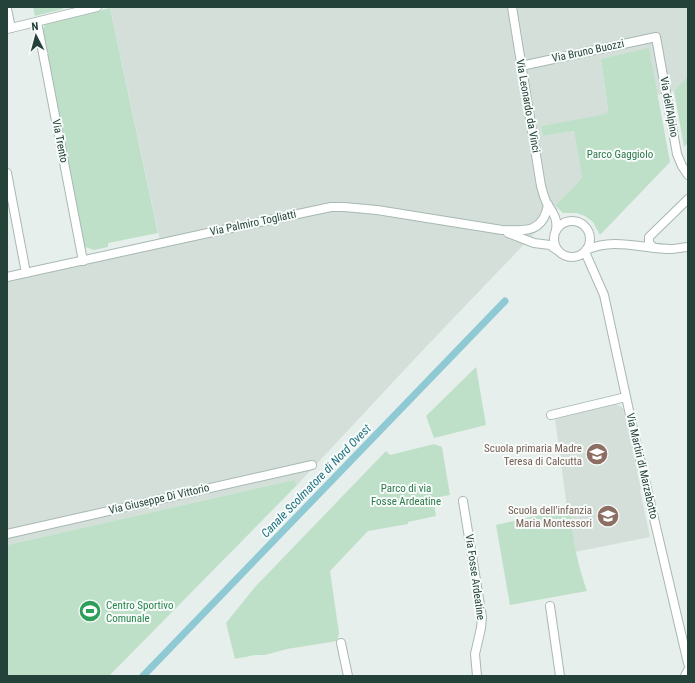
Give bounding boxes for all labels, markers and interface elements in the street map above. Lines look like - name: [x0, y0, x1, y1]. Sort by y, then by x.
- north arrow: [16, 16, 56, 56]
- text: N: [31, 20, 39, 33]
- street label: Via Bruno Buozzi: [551, 37, 625, 65]
- street label: Via Leonardo da Vinci: [513, 58, 543, 154]
- street label: Via dell'Alpino: [657, 76, 681, 139]
- street label: Via Trento: [49, 118, 71, 164]
- park label: Parco Gaggiolo: [587, 148, 654, 161]
- street label: Via Palmiro Togliatti: [209, 208, 297, 238]
- street label: Via Martiri di Marzabotto: [623, 412, 661, 521]
- water label: Canale Scolmatore di Nord Ovest: [258, 421, 374, 540]
- school or university icon: Scuola primaria Madre Teresa di Calcutta: [584, 441, 610, 467]
- place label: Scuola primaria Madre Teresa di Calcutta: [484, 442, 582, 468]
- street label: Via Giuseppe Di Vittorio: [107, 481, 211, 517]
- park label: Parco di via Fosse Ardeatine: [371, 482, 441, 508]
- school or university icon: Scuola dell'infanzia Maria Montessori: [595, 503, 621, 529]
- place label: Scuola dell'infanzia Maria Montessori: [508, 504, 592, 530]
- street label: Via Fosse Ardeatine: [463, 533, 487, 621]
- sports icon: Centro Sportivo Comunale: [77, 598, 103, 624]
- place label: Centro Sportivo Comunale: [106, 599, 174, 625]

